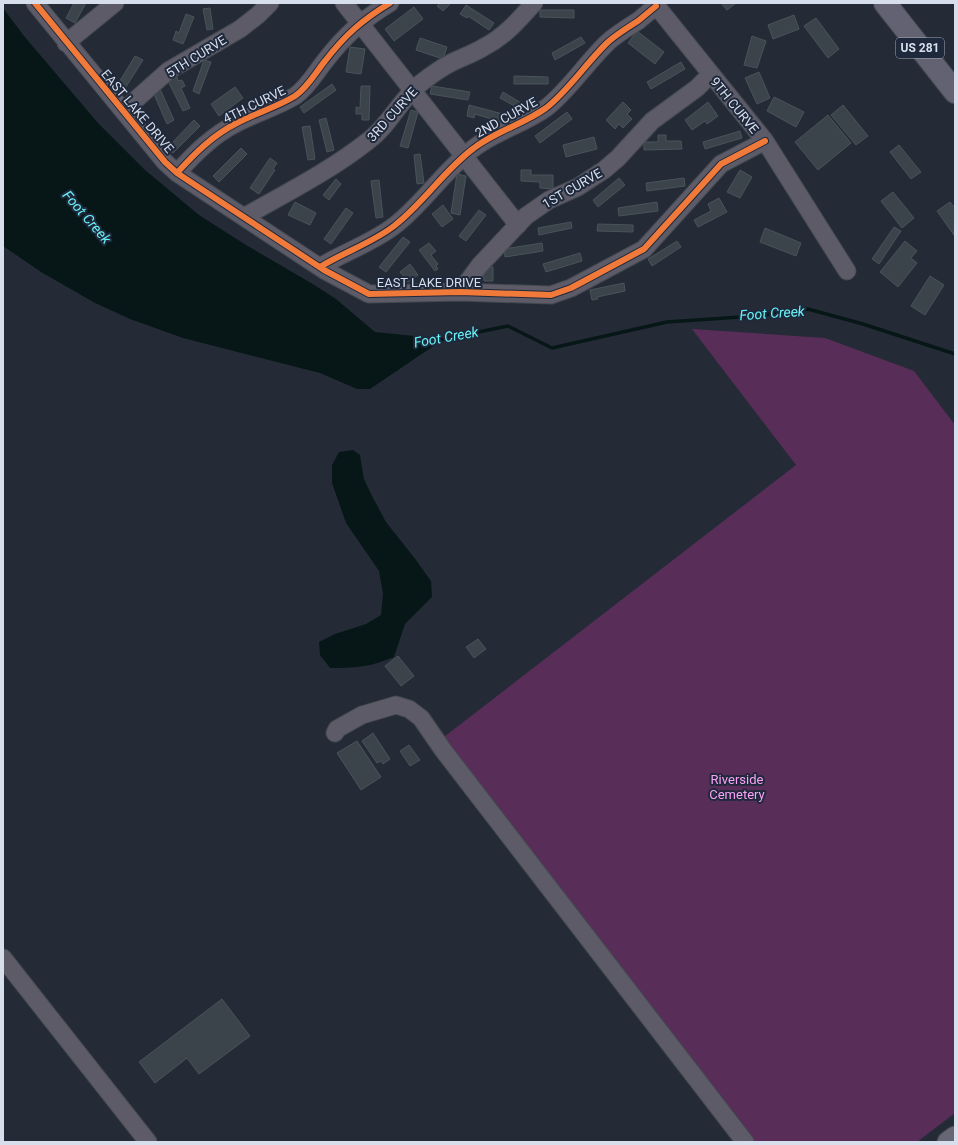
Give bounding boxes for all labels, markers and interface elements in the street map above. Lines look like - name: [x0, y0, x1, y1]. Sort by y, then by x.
- street label: 5TH CURVE: [163, 32, 229, 81]
- road number: US 281: [896, 38, 944, 58]
- street label: EAST LAKE DRIVE: [98, 66, 177, 156]
- street label: 9TH CURVE: [707, 74, 762, 136]
- street label: 4TH CURVE: [220, 83, 288, 126]
- street label: 3RD CURVE: [364, 84, 421, 144]
- street label: 2ND CURVE: [473, 94, 540, 141]
- street label: 1ST CURVE: [540, 165, 605, 211]
- water label: Foot Creek: [60, 187, 115, 248]
- street label: EAST LAKE DRIVE: [377, 275, 481, 290]
- water label: Foot Creek: [739, 303, 806, 323]
- water label: Foot Creek: [412, 323, 481, 351]
- park label: Riverside Cemetery: [709, 772, 765, 802]

